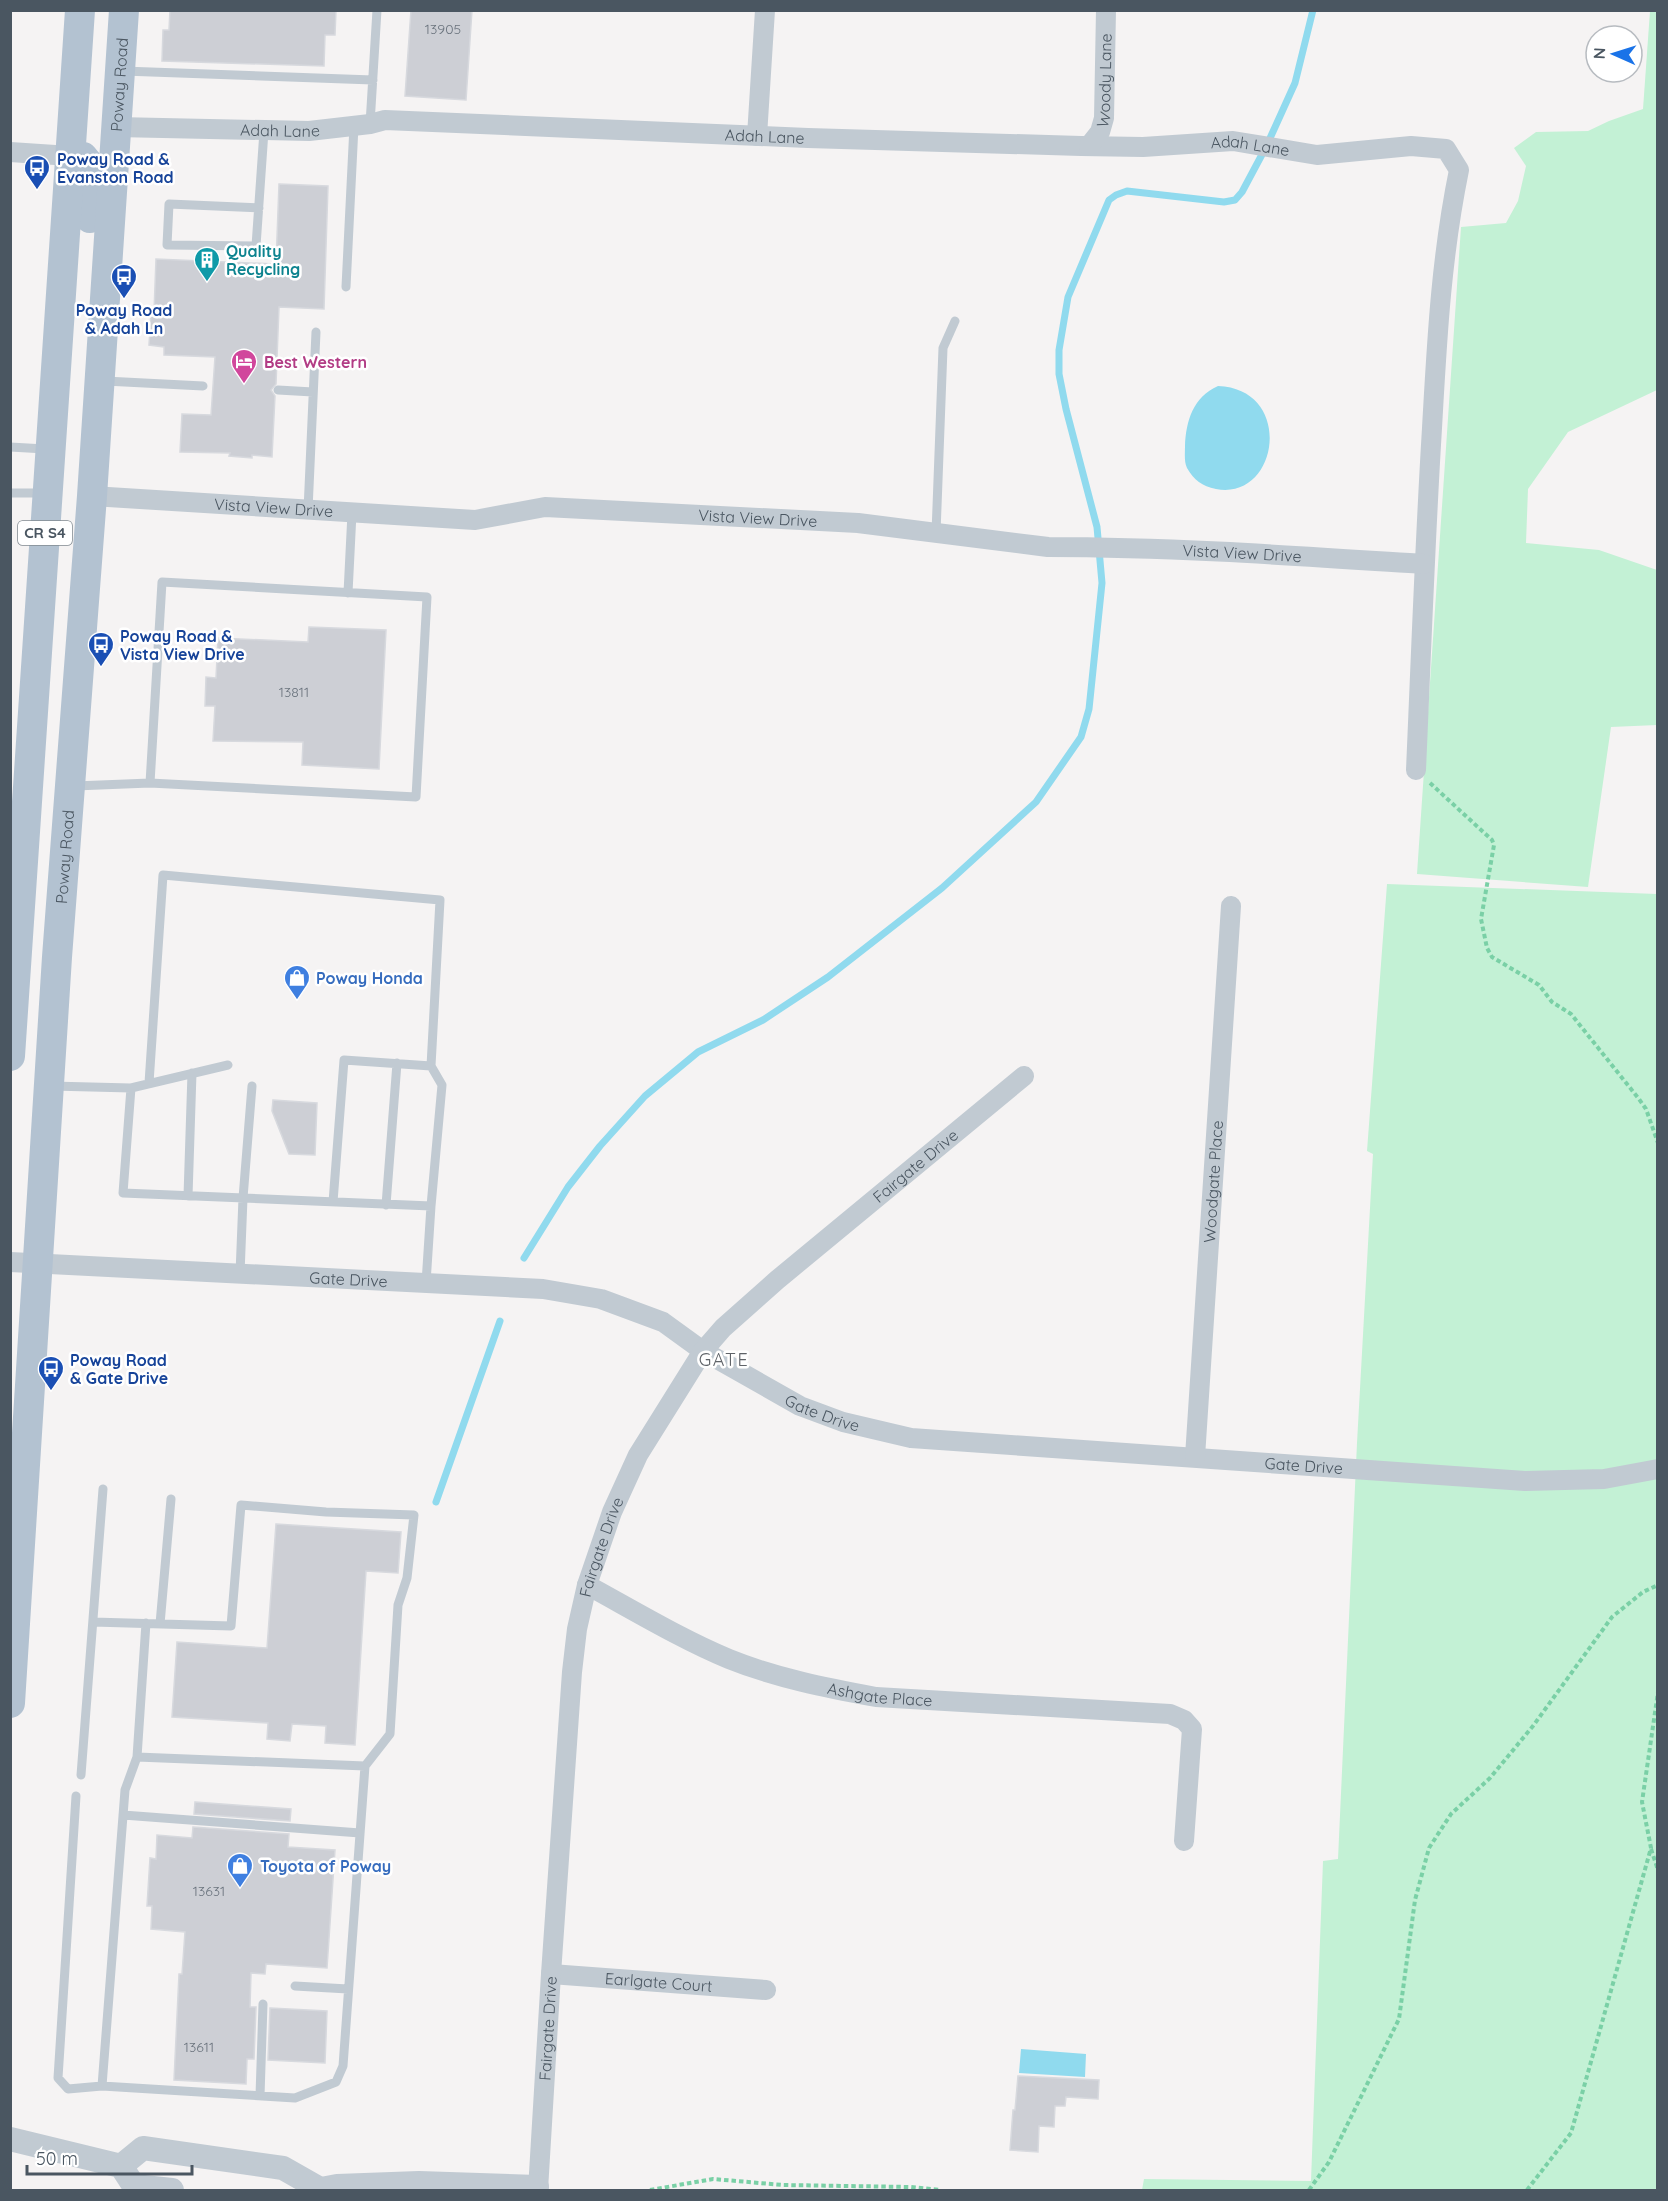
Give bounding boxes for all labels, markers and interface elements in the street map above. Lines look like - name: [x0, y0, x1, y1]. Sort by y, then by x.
- house number: 13905: [425, 20, 461, 38]
- north arrow: [1584, 24, 1644, 84]
- street label: Woody Lane: [1092, 33, 1116, 130]
- street label: Poway Road: [106, 37, 132, 132]
- text: N: [1589, 47, 1609, 60]
- street label: Adah Lane: [240, 120, 321, 141]
- street label: Adah Lane: [724, 124, 805, 148]
- street label: Adah Lane: [1210, 131, 1291, 160]
- place label: Poway Road & Evanston Road: [57, 149, 174, 187]
- bus stop icon: Poway Road & Evanston Road: [22, 153, 52, 191]
- place label: Quality Recycling: [226, 241, 300, 279]
- building icon: Quality Recycling: [192, 245, 222, 283]
- bus stop icon: Poway Road & Adah Ln: [109, 262, 139, 300]
- place label: Poway Road & Adah Ln: [76, 300, 172, 338]
- hotel icon: Best Western: [229, 347, 259, 385]
- place label: Best Western: [264, 352, 367, 372]
- street label: Vista View Drive: [214, 494, 334, 521]
- street label: Vista View Drive: [698, 505, 818, 531]
- road number: CR S4: [18, 521, 72, 545]
- street label: Vista View Drive: [1182, 540, 1302, 566]
- place label: Poway Road & Vista View Drive: [120, 626, 245, 664]
- bus stop icon: Poway Road & Vista View Drive: [86, 630, 116, 668]
- house number: 13811: [279, 683, 309, 701]
- street label: Poway Road: [51, 809, 78, 904]
- shop icon: Poway Honda: [282, 963, 312, 1001]
- place label: Poway Honda: [316, 968, 423, 988]
- street label: Woodgate Place: [1199, 1120, 1227, 1244]
- street label: Fairgate Drive: [868, 1125, 962, 1207]
- street label: Gate Drive: [309, 1267, 388, 1291]
- district label: GATE: [699, 1348, 749, 1371]
- place label: Poway Road & Gate Drive: [70, 1350, 168, 1388]
- bus stop icon: Poway Road & Gate Drive: [36, 1354, 66, 1392]
- street label: Gate Drive: [781, 1390, 862, 1436]
- street label: Gate Drive: [1264, 1453, 1344, 1478]
- street label: Fairgate Drive: [575, 1494, 628, 1599]
- street label: Ashgate Place: [826, 1678, 933, 1710]
- shop icon: Toyota of Poway: [225, 1851, 255, 1889]
- place label: Toyota of Poway: [260, 1856, 391, 1876]
- house number: 13631: [193, 1882, 225, 1900]
- street label: Earlgate Court: [604, 1968, 713, 1996]
- street label: Fairgate Drive: [535, 1975, 561, 2081]
- house number: 13611: [184, 2038, 214, 2056]
- scale bar: [27, 2138, 192, 2176]
- text: 50 m: [36, 2147, 78, 2170]

